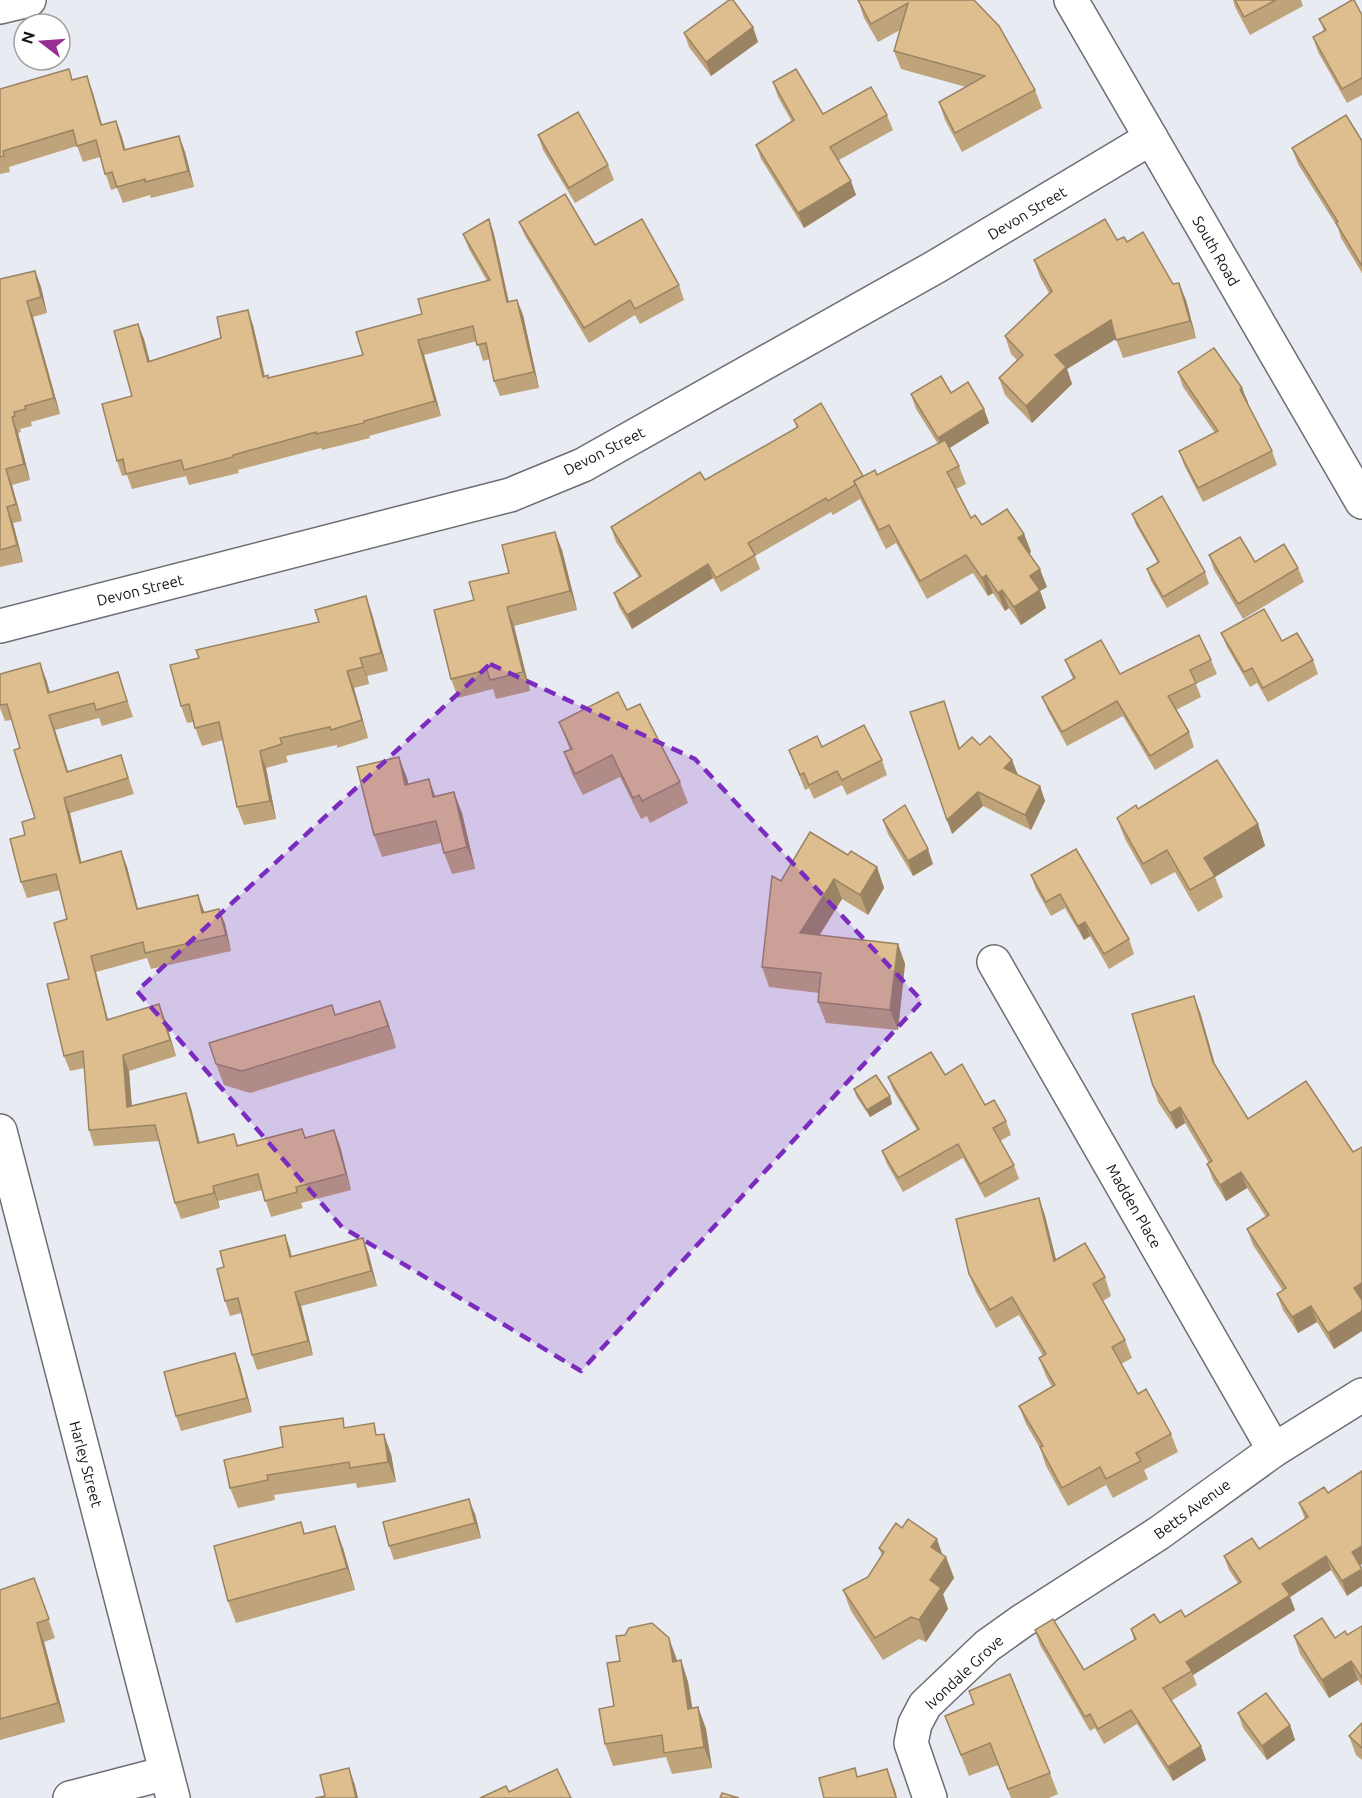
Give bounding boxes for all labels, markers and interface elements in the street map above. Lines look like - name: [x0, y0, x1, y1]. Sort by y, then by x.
- north arrow: [12, 12, 72, 72]
- text: N: [17, 29, 38, 46]
- street label: Devon Street: [985, 183, 1070, 243]
- street label: South Road: [1189, 213, 1243, 289]
- street label: Devon Street: [561, 423, 648, 479]
- street label: Devon Street: [95, 571, 185, 609]
- street label: Madden Place: [1103, 1161, 1165, 1251]
- street label: Harley Street: [66, 1419, 106, 1509]
- street label: Betts Avenue: [1151, 1476, 1233, 1542]
- street label: Ivondale Grove: [921, 1632, 1007, 1712]

